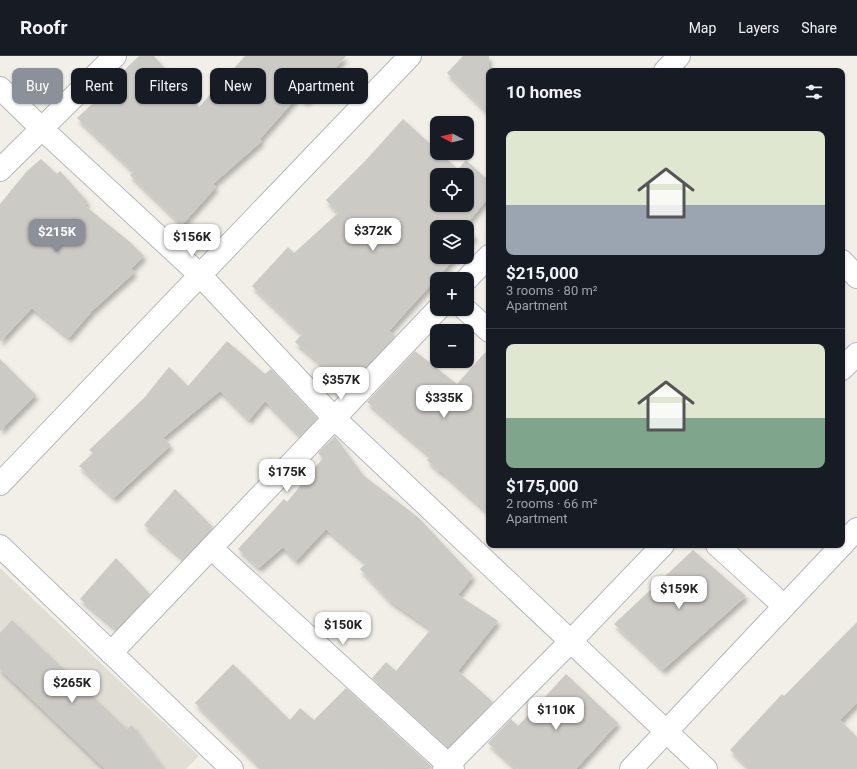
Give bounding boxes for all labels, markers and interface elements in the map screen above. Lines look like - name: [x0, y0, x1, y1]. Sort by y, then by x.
- text: Roofr: [20, 16, 67, 39]
- text: Map: [689, 20, 716, 36]
- text: Layers: [738, 20, 779, 36]
- text: Share: [801, 20, 837, 36]
- chip: Buy: [12, 68, 63, 104]
- chip: Rent: [71, 68, 127, 104]
- chip: Filters: [135, 68, 202, 104]
- chip: New: [210, 68, 266, 104]
- chip: Apartment: [274, 68, 368, 104]
- icon: filters: [803, 81, 825, 103]
- text: 10 homes: [506, 82, 582, 102]
- north arrow: [430, 116, 474, 160]
- map controls: [430, 116, 474, 368]
- icon: home: [630, 157, 702, 229]
- button: locate: [430, 168, 474, 212]
- pin: $372K: [345, 218, 401, 252]
- pin: $215K: [29, 219, 85, 253]
- button: layers: [430, 220, 474, 264]
- text: $372K: [354, 223, 392, 238]
- text: $215K: [38, 224, 76, 239]
- pin: $156K: [164, 224, 220, 258]
- text: $156K: [173, 229, 211, 244]
- text: $215,000: [506, 263, 578, 283]
- button: +: [430, 272, 474, 316]
- text: 3 rooms · 80 m²: [506, 283, 598, 298]
- text: Apartment: [506, 298, 568, 313]
- button: −: [430, 324, 474, 368]
- pin: $357K: [313, 367, 369, 401]
- icon: home: [630, 370, 702, 442]
- text: $357K: [322, 372, 360, 387]
- pin: $335K: [416, 385, 472, 419]
- text: $335K: [425, 390, 463, 405]
- pin: $175K: [259, 459, 315, 493]
- text: $175K: [268, 464, 306, 479]
- text: $175,000: [506, 476, 578, 496]
- text: 2 rooms · 66 m²: [506, 496, 598, 511]
- text: Apartment: [506, 511, 568, 526]
- pin: $159K: [651, 576, 707, 610]
- text: $159K: [660, 581, 698, 596]
- pin: $150K: [315, 612, 371, 646]
- text: $150K: [324, 617, 362, 632]
- pin: $265K: [44, 670, 100, 704]
- text: $265K: [53, 675, 91, 690]
- pin: $110K: [528, 697, 584, 731]
- text: $110K: [537, 702, 575, 717]

